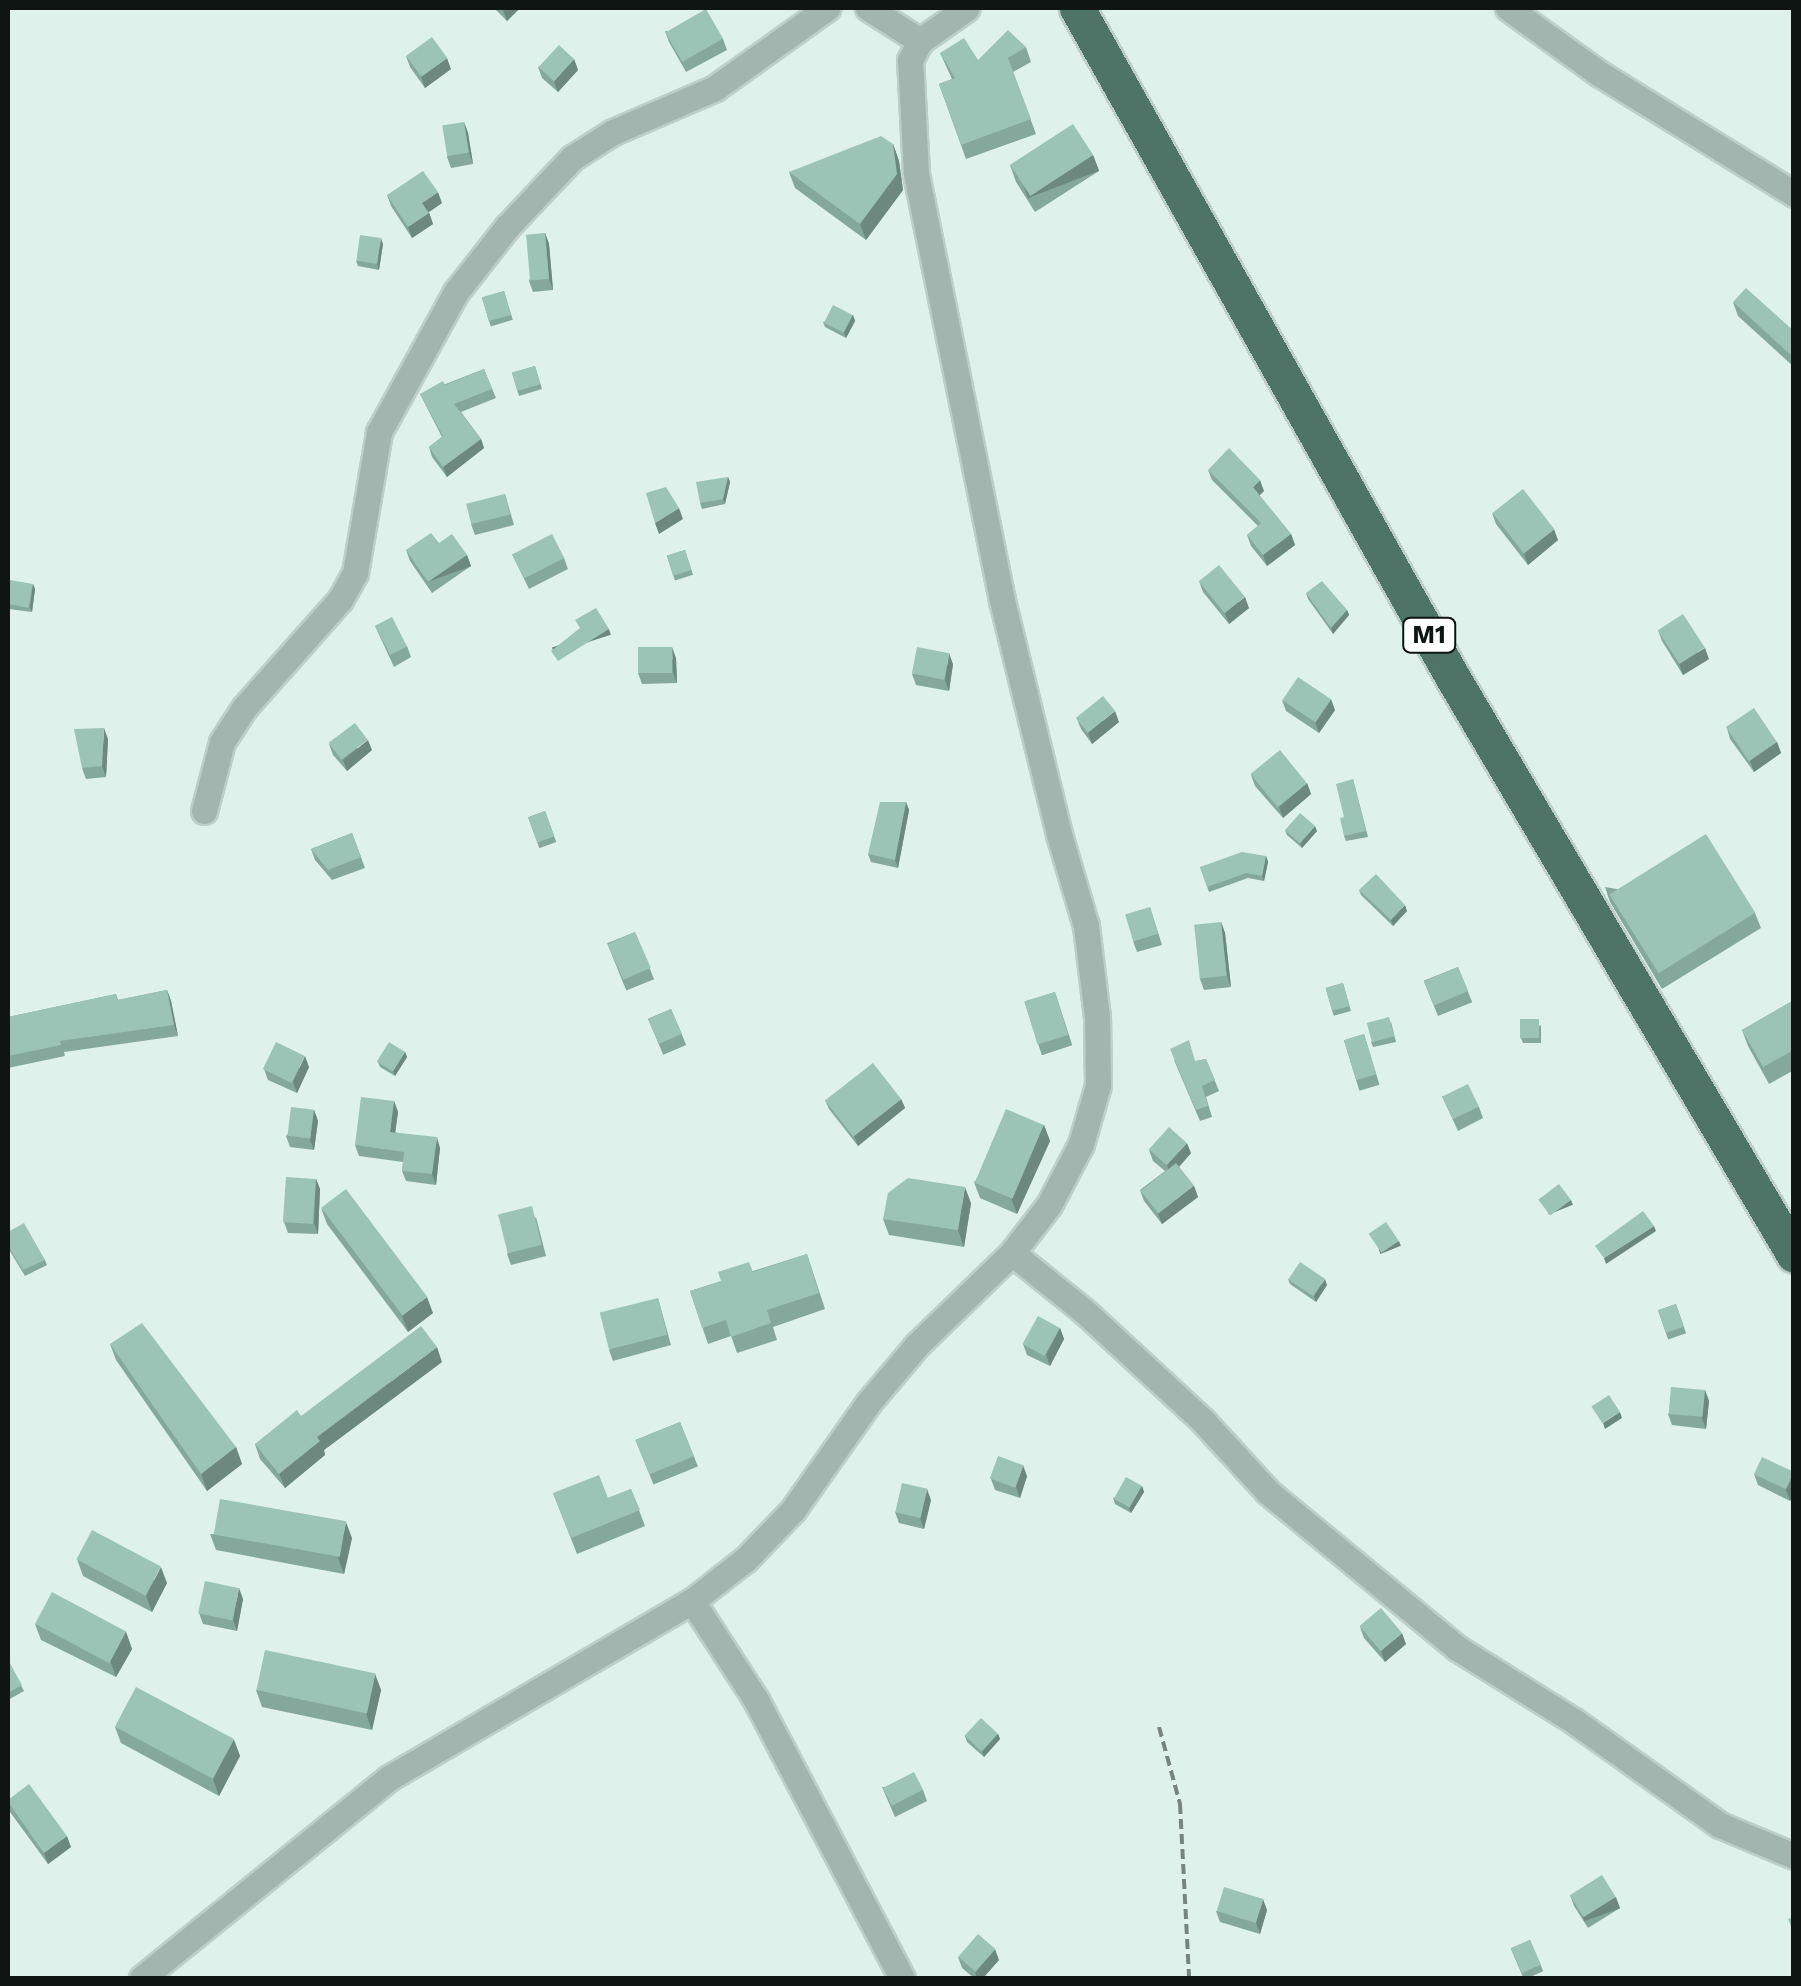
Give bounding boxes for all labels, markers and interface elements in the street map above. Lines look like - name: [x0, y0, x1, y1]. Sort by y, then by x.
- road number: M1: [1402, 615, 1456, 655]

